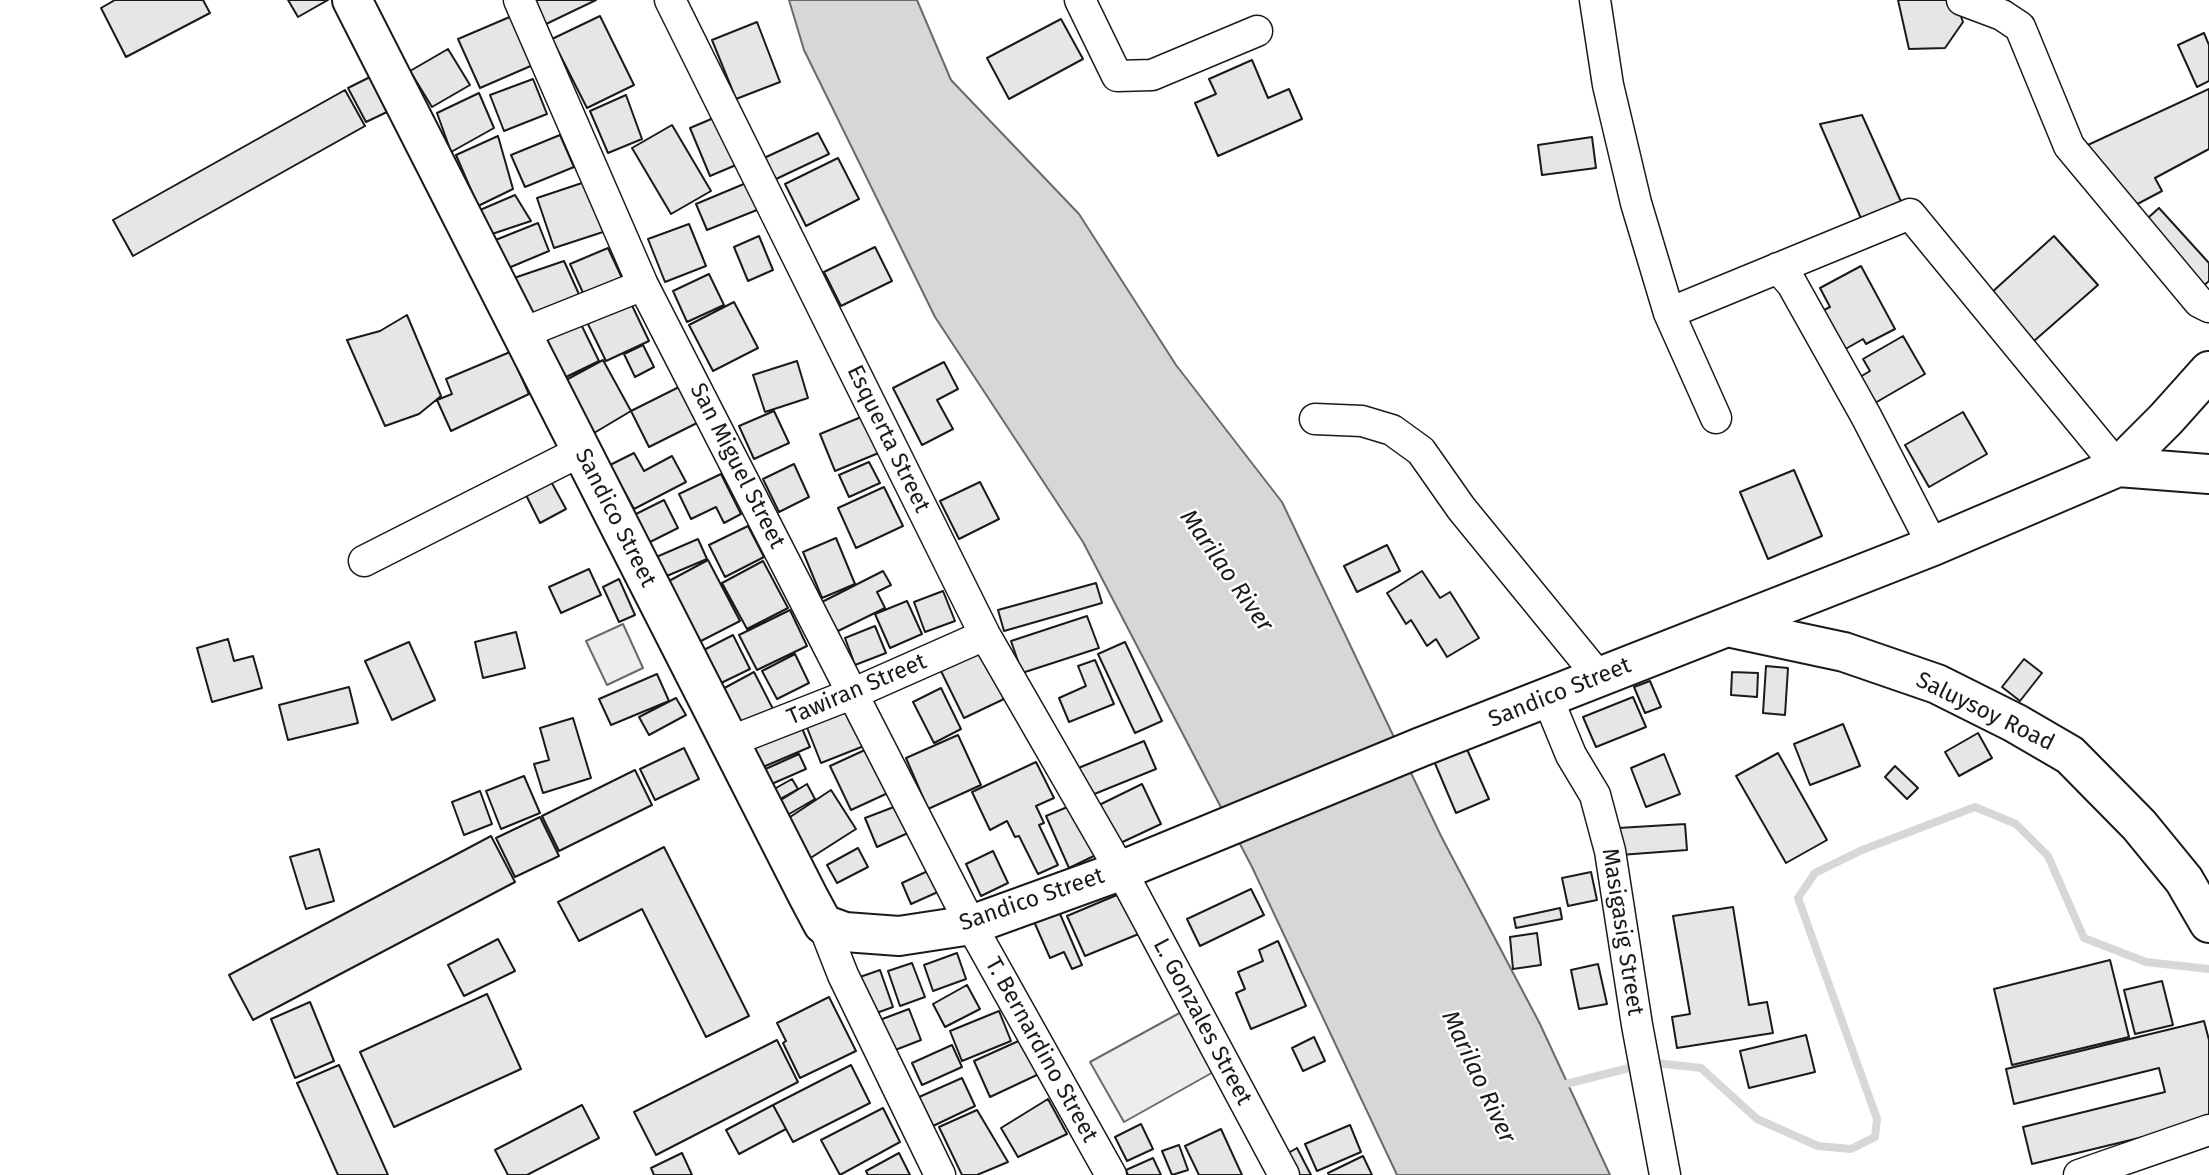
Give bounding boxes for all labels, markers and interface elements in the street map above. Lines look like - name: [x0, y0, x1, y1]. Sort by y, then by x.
- street label: Esquerta Street: [840, 361, 936, 517]
- street label: San Miguel Street: [683, 379, 791, 553]
- street label: Sandico Street: [568, 444, 662, 592]
- water label: Marilao River: [1173, 504, 1279, 638]
- street label: Tawiran Street: [783, 648, 931, 732]
- street label: Sandico Street: [1485, 652, 1635, 734]
- street label: Saluysoy Road: [1911, 667, 2059, 757]
- street label: Masigasig Street: [1595, 846, 1649, 1018]
- street label: Sandico Street: [956, 862, 1108, 938]
- street label: L. Gonzales Street: [1146, 934, 1258, 1110]
- street label: T. Bernardino Street: [979, 953, 1103, 1147]
- water label: Marilao River: [1435, 1006, 1521, 1148]

